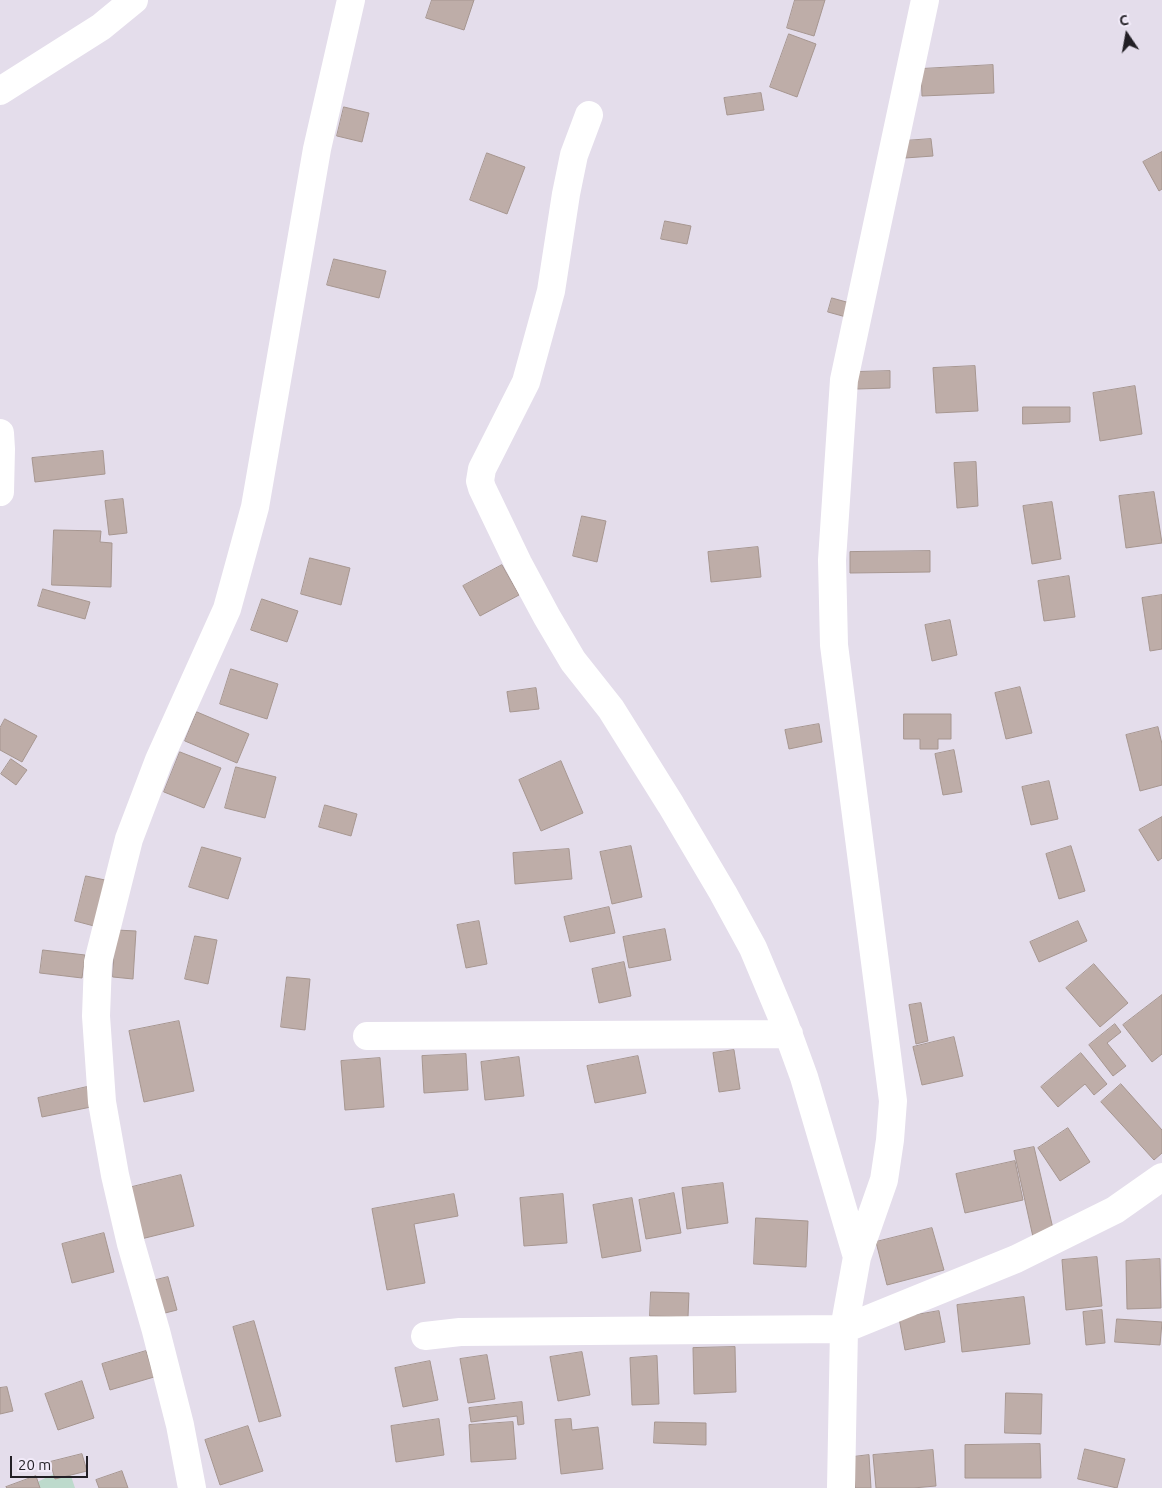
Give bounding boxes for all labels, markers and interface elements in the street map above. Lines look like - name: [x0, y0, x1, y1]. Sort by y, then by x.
- north arrow: [1102, 10, 1152, 60]
- text: С: [1118, 12, 1130, 29]
- scale bar: [12, 1446, 90, 1478]
- text: 20 m: [18, 1456, 51, 1473]

